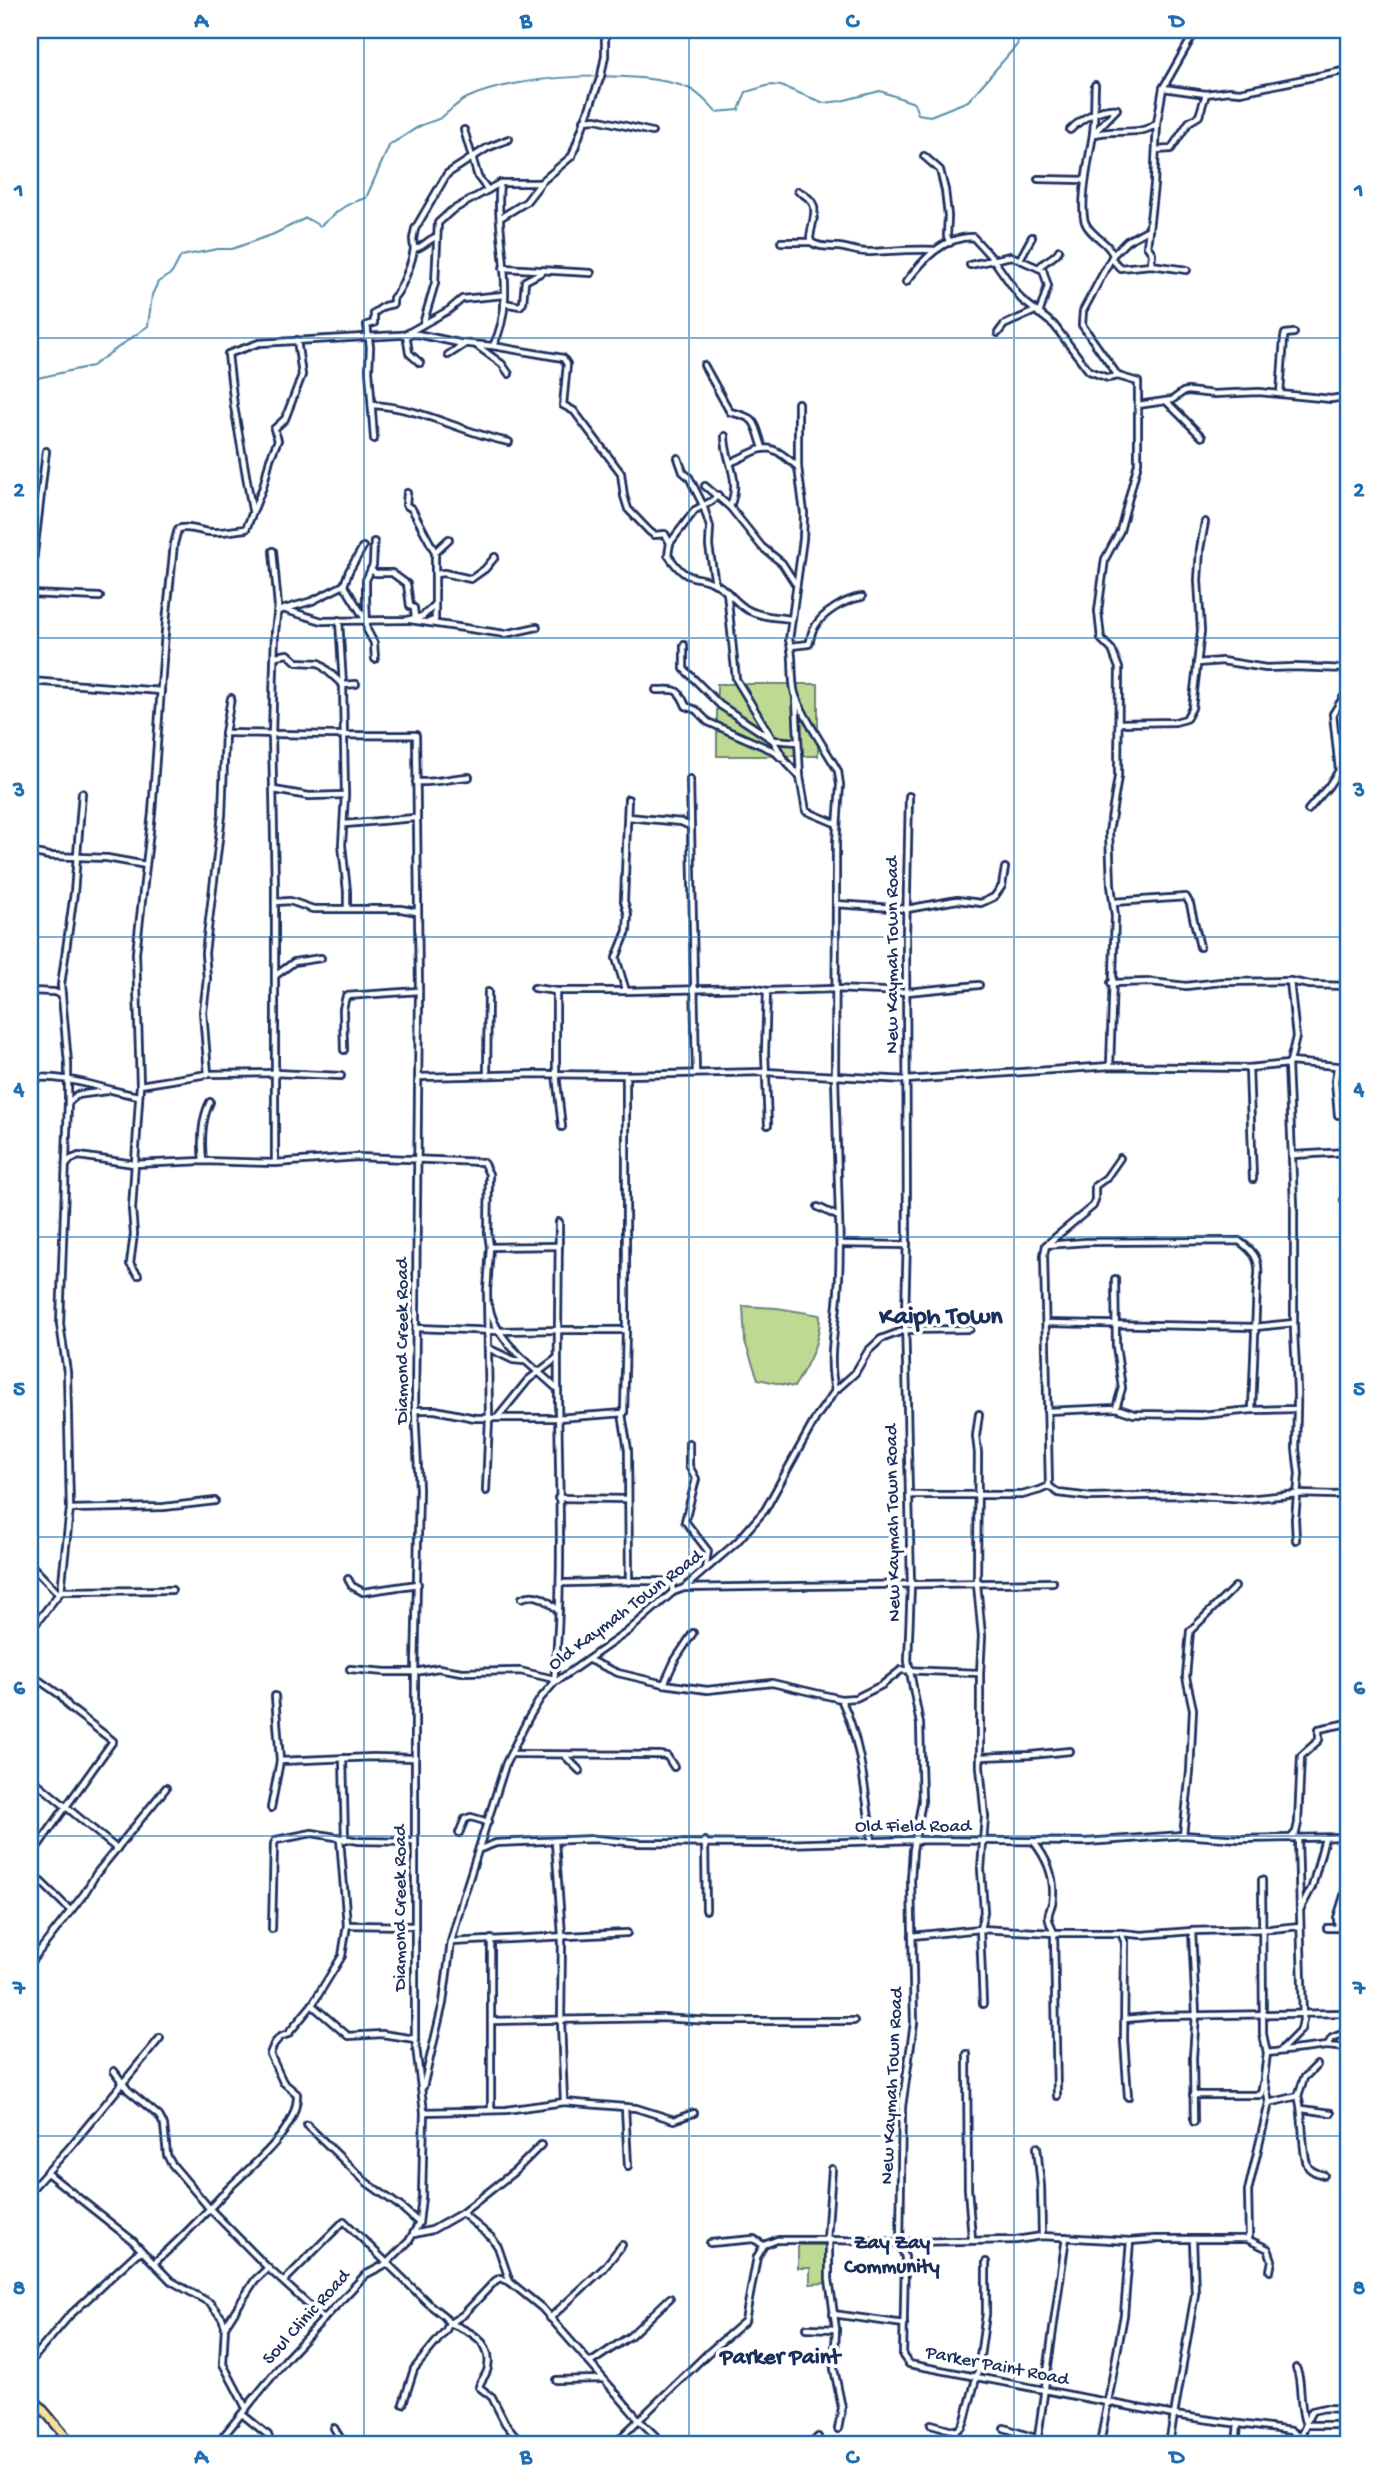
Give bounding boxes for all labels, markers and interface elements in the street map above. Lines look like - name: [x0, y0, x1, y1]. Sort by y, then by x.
- text: A: [193, 9, 209, 36]
- text: B: [519, 9, 533, 36]
- text: C: [846, 9, 861, 36]
- text: D: [1168, 9, 1186, 36]
- text: 1: [13, 178, 24, 205]
- text: 1: [1353, 178, 1364, 205]
- text: 2: [13, 478, 25, 505]
- text: 2: [1353, 478, 1365, 505]
- text: 3: [12, 778, 25, 805]
- text: 3: [1352, 778, 1365, 805]
- street label: New Kaymah Town Road: [882, 854, 905, 1054]
- text: 4: [13, 1077, 25, 1104]
- text: 4: [1353, 1077, 1365, 1104]
- street label: Diamond Creek Road: [392, 1256, 415, 1426]
- district label: Kaiph Town: [878, 1303, 1003, 1334]
- text: 5: [13, 1377, 25, 1404]
- text: 5: [1353, 1377, 1365, 1404]
- street label: New Kaymah Town Road: [881, 1422, 907, 1622]
- street label: Old Kaymah Town Road: [544, 1544, 709, 1677]
- text: 6: [13, 1676, 26, 1703]
- text: 6: [1353, 1676, 1366, 1703]
- street label: Old Field Road: [855, 1816, 973, 1839]
- street label: Diamond Creek Road: [390, 1823, 413, 1993]
- text: 7: [12, 1976, 26, 2003]
- text: 7: [1352, 1976, 1366, 2003]
- street label: New Kaymah Town Road: [876, 1985, 910, 2185]
- district label: Zay Zay Community: [843, 2232, 940, 2281]
- street label: Soul Clinic Road: [258, 2264, 357, 2370]
- text: 8: [13, 2276, 26, 2303]
- text: 8: [1353, 2276, 1366, 2303]
- street label: Parker Paint Road: [923, 2342, 1072, 2392]
- district label: Parker Paint: [718, 2345, 843, 2372]
- text: A: [193, 2445, 209, 2472]
- text: B: [519, 2445, 533, 2472]
- text: C: [846, 2445, 861, 2472]
- text: D: [1168, 2445, 1186, 2472]

